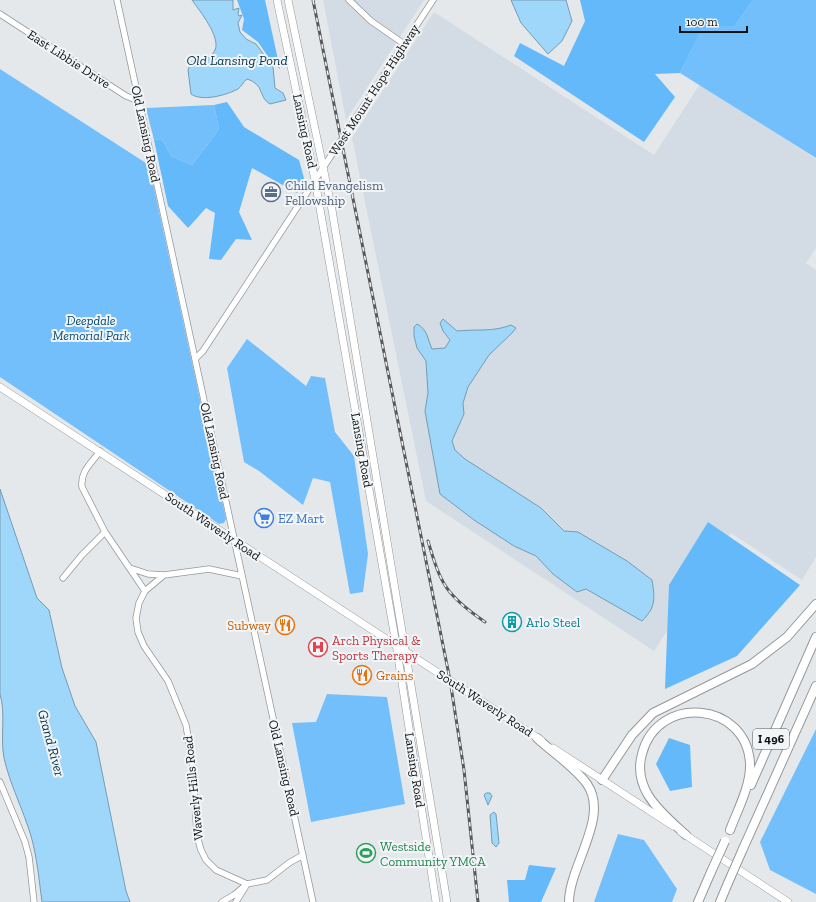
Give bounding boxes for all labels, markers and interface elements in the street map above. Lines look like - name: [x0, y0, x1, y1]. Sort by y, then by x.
- scale bar: [680, 8, 747, 34]
- text: 100 m: [686, 15, 718, 29]
- street label: West Mount Hope Highway: [326, 21, 422, 159]
- street label: East Libbie Drive: [25, 27, 113, 91]
- water label: Old Lansing Pond: [186, 52, 288, 69]
- street label: Old Lansing Road: [128, 84, 164, 184]
- street label: Lansing Road: [290, 92, 320, 170]
- place label: Child Evangelism Fellowship: [285, 178, 384, 208]
- office icon: Child Evangelism Fellowship: [260, 181, 282, 203]
- park label: Deepdale Memorial Park: [52, 313, 130, 343]
- street label: Old Lansing Road: [197, 401, 233, 501]
- street label: Lansing Road: [348, 411, 376, 489]
- street label: South Waverly Road: [163, 489, 263, 563]
- supermarket icon: EZ Mart: [253, 507, 275, 529]
- place label: EZ Mart: [278, 511, 324, 526]
- building icon: Arlo Steel: [501, 611, 523, 633]
- restaurant icon: Subway: [274, 614, 296, 636]
- place label: Arlo Steel: [526, 615, 581, 630]
- place label: Subway: [227, 618, 271, 633]
- place label: Arch Physical & Sports Therapy: [332, 633, 421, 663]
- hospital icon: Arch Physical & Sports Therapy: [307, 636, 329, 658]
- restaurant icon: Grains: [351, 664, 373, 686]
- street label: South Waverly Road: [434, 666, 536, 740]
- place label: Grains: [376, 668, 414, 683]
- water label: Grand River: [34, 708, 68, 778]
- street label: Old Lansing Road: [266, 718, 302, 818]
- road number: I 496: [753, 729, 789, 749]
- street label: Lansing Road: [402, 731, 428, 809]
- street label: Waverly Hills Road: [180, 735, 206, 841]
- place label: Westside Community YMCA: [380, 839, 486, 869]
- sports icon: Westside Community YMCA: [355, 842, 377, 864]

